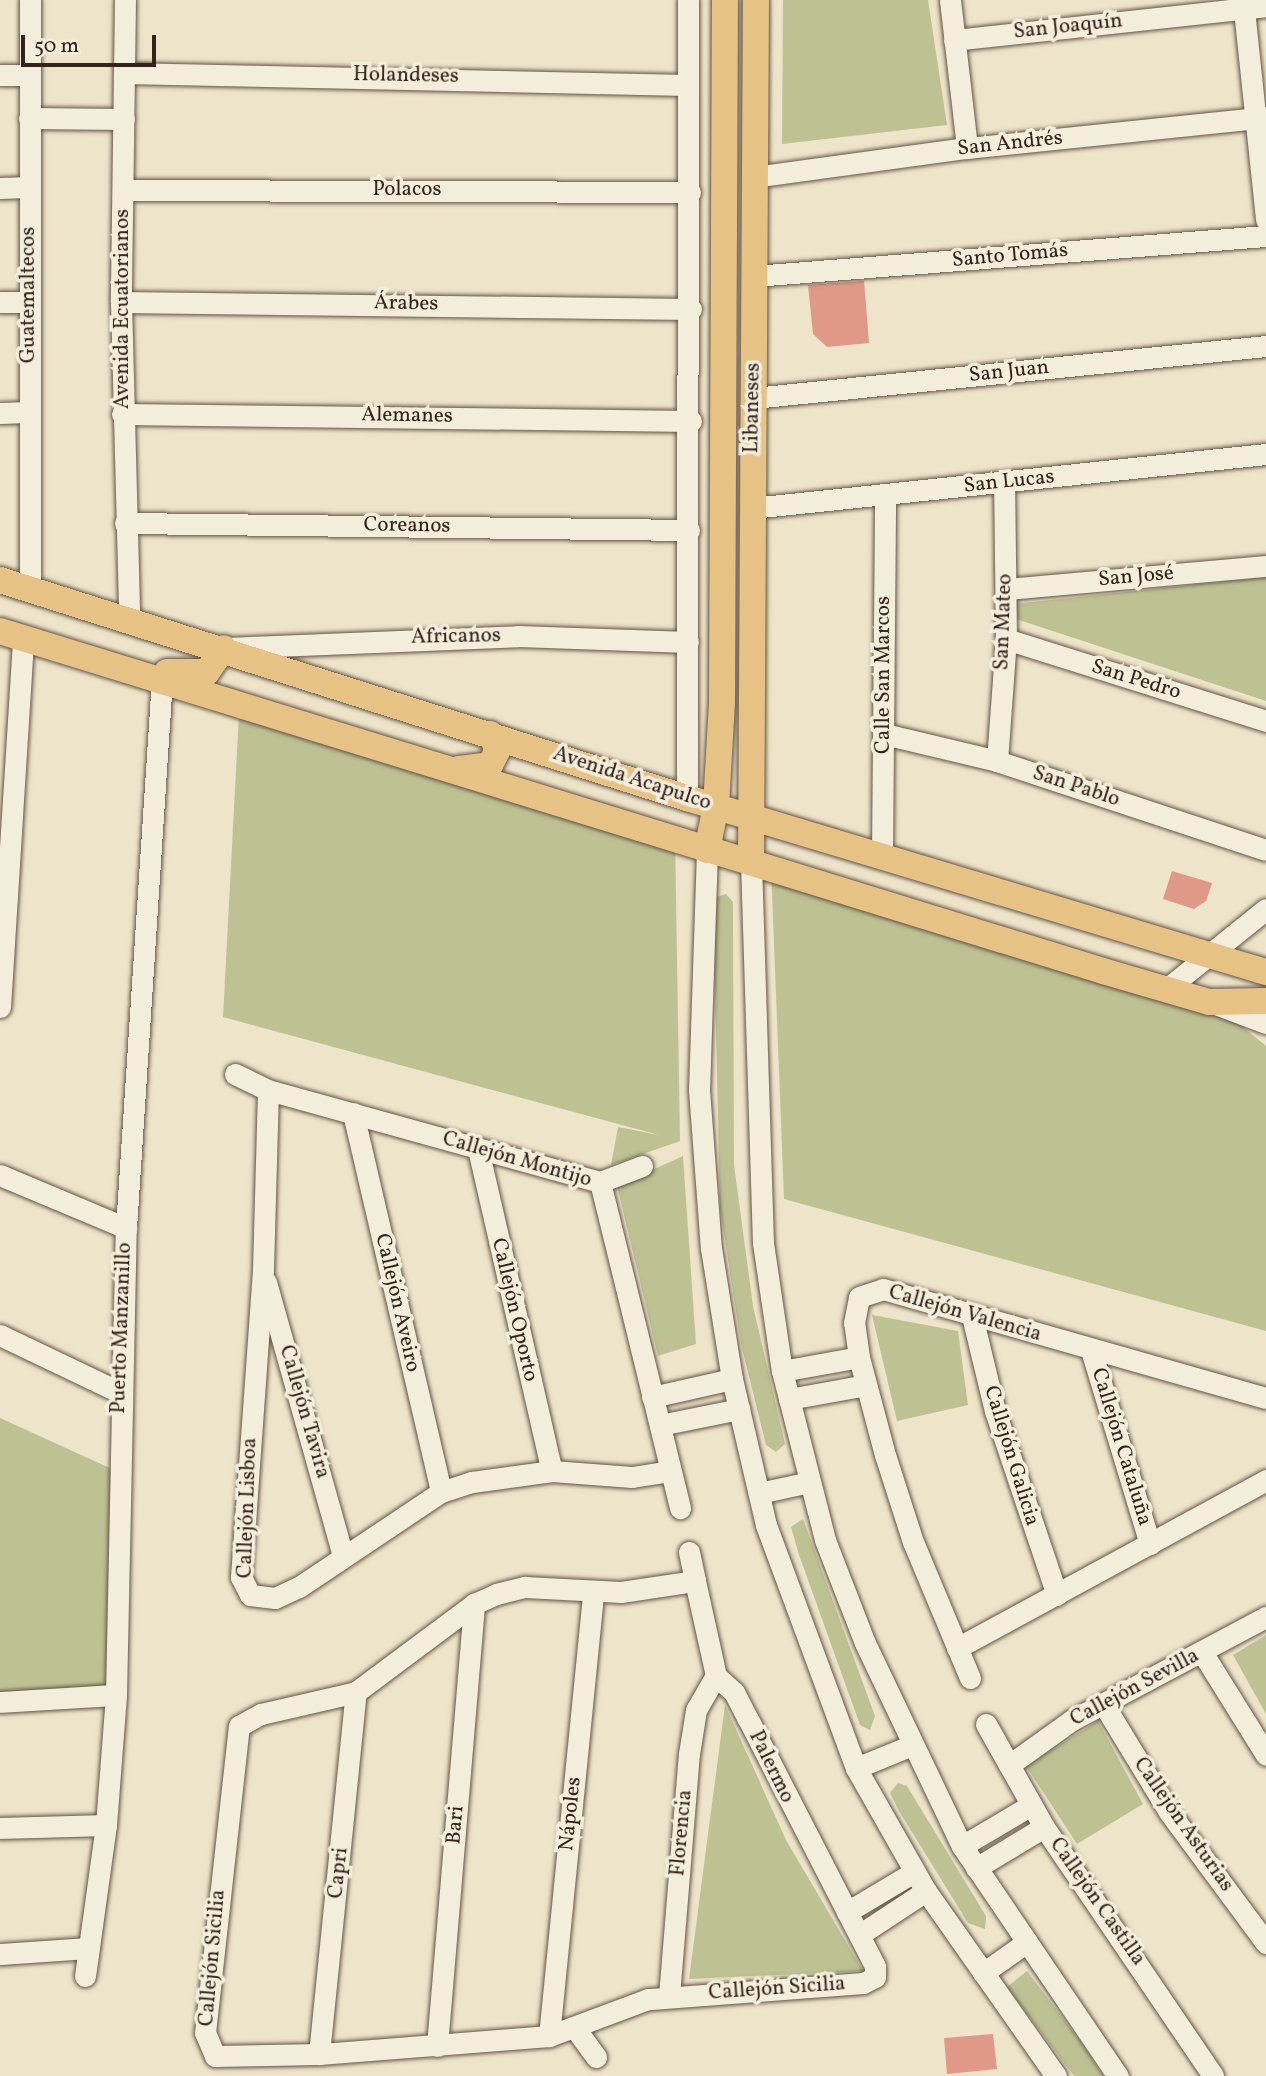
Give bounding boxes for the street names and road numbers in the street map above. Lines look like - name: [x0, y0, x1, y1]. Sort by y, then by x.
- street label: San Joaquín: [1012, 9, 1124, 45]
- street label: Holandeses: [353, 62, 459, 90]
- street label: San Andrés: [956, 126, 1064, 162]
- street label: Polacos: [372, 177, 442, 203]
- street label: Avenida Ecuatorianos: [110, 209, 136, 409]
- street label: Guatemaltecos: [16, 227, 42, 363]
- street label: Santo Tomás: [951, 238, 1069, 274]
- street label: Árabes: [374, 291, 438, 317]
- street label: San Juan: [968, 355, 1050, 389]
- street label: Libaneses: [740, 363, 766, 453]
- street label: Alemanes: [361, 403, 453, 429]
- street label: San Lucas: [962, 465, 1056, 499]
- street label: Coreanos: [363, 513, 451, 539]
- street label: San José: [1097, 561, 1175, 593]
- street label: San Mateo: [990, 573, 1018, 671]
- street label: Calle San Marcos: [871, 596, 897, 754]
- street label: Africanos: [411, 624, 501, 650]
- street label: San Pedro: [1088, 654, 1184, 706]
- street label: Avenida Acapulco: [550, 742, 714, 816]
- street label: San Pablo: [1029, 761, 1123, 813]
- street label: Callejón Montijo: [440, 1127, 594, 1193]
- street label: Callejón Aveiro: [369, 1231, 425, 1375]
- street label: Callejón Oporto: [485, 1236, 543, 1384]
- street label: Puerto Manzanillo: [106, 1242, 138, 1414]
- street label: Callejón Valencia: [885, 1280, 1045, 1348]
- street label: Callejón Tavira: [273, 1342, 335, 1482]
- street label: Callejón Cataluña: [1085, 1365, 1157, 1529]
- street label: Callejón Galicia: [978, 1383, 1044, 1529]
- street label: Callejón Lisboa: [233, 1437, 263, 1579]
- street label: Callejón Sevilla: [1066, 1643, 1204, 1733]
- street label: Palermo: [743, 1727, 799, 1807]
- street label: Callejón Asturias: [1127, 1753, 1239, 1897]
- street label: Nápoles: [555, 1776, 587, 1852]
- street label: Florencia: [666, 1789, 698, 1877]
- street label: Bari: [442, 1805, 470, 1845]
- street label: Callejón Castilla: [1044, 1833, 1150, 1971]
- street label: Capri: [324, 1846, 354, 1900]
- street label: Callejón Sicilia: [194, 1889, 232, 2027]
- street label: Callejón Sicilia: [708, 1972, 846, 2006]

